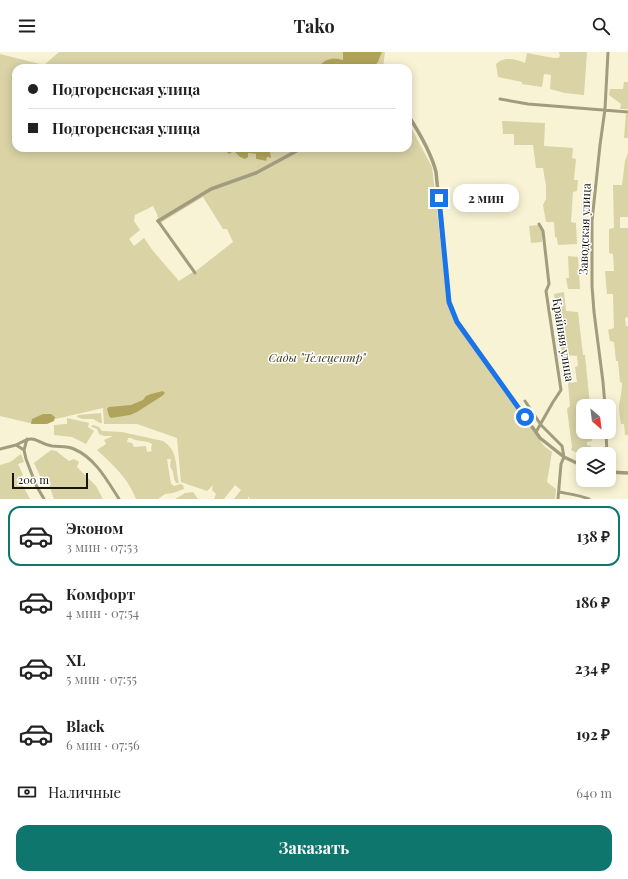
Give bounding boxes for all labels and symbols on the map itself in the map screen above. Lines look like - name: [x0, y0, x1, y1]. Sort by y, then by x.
- street label: Заводская улица: [574, 183, 594, 275]
- callout: 2 мин: [453, 184, 519, 212]
- route end: [430, 189, 448, 207]
- street label: Крайняя улица: [550, 297, 578, 383]
- park label: Сады "Телецентр": [268, 349, 367, 365]
- north arrow: [576, 399, 616, 439]
- route start: [516, 408, 534, 426]
- scale bar: [12, 471, 88, 490]

